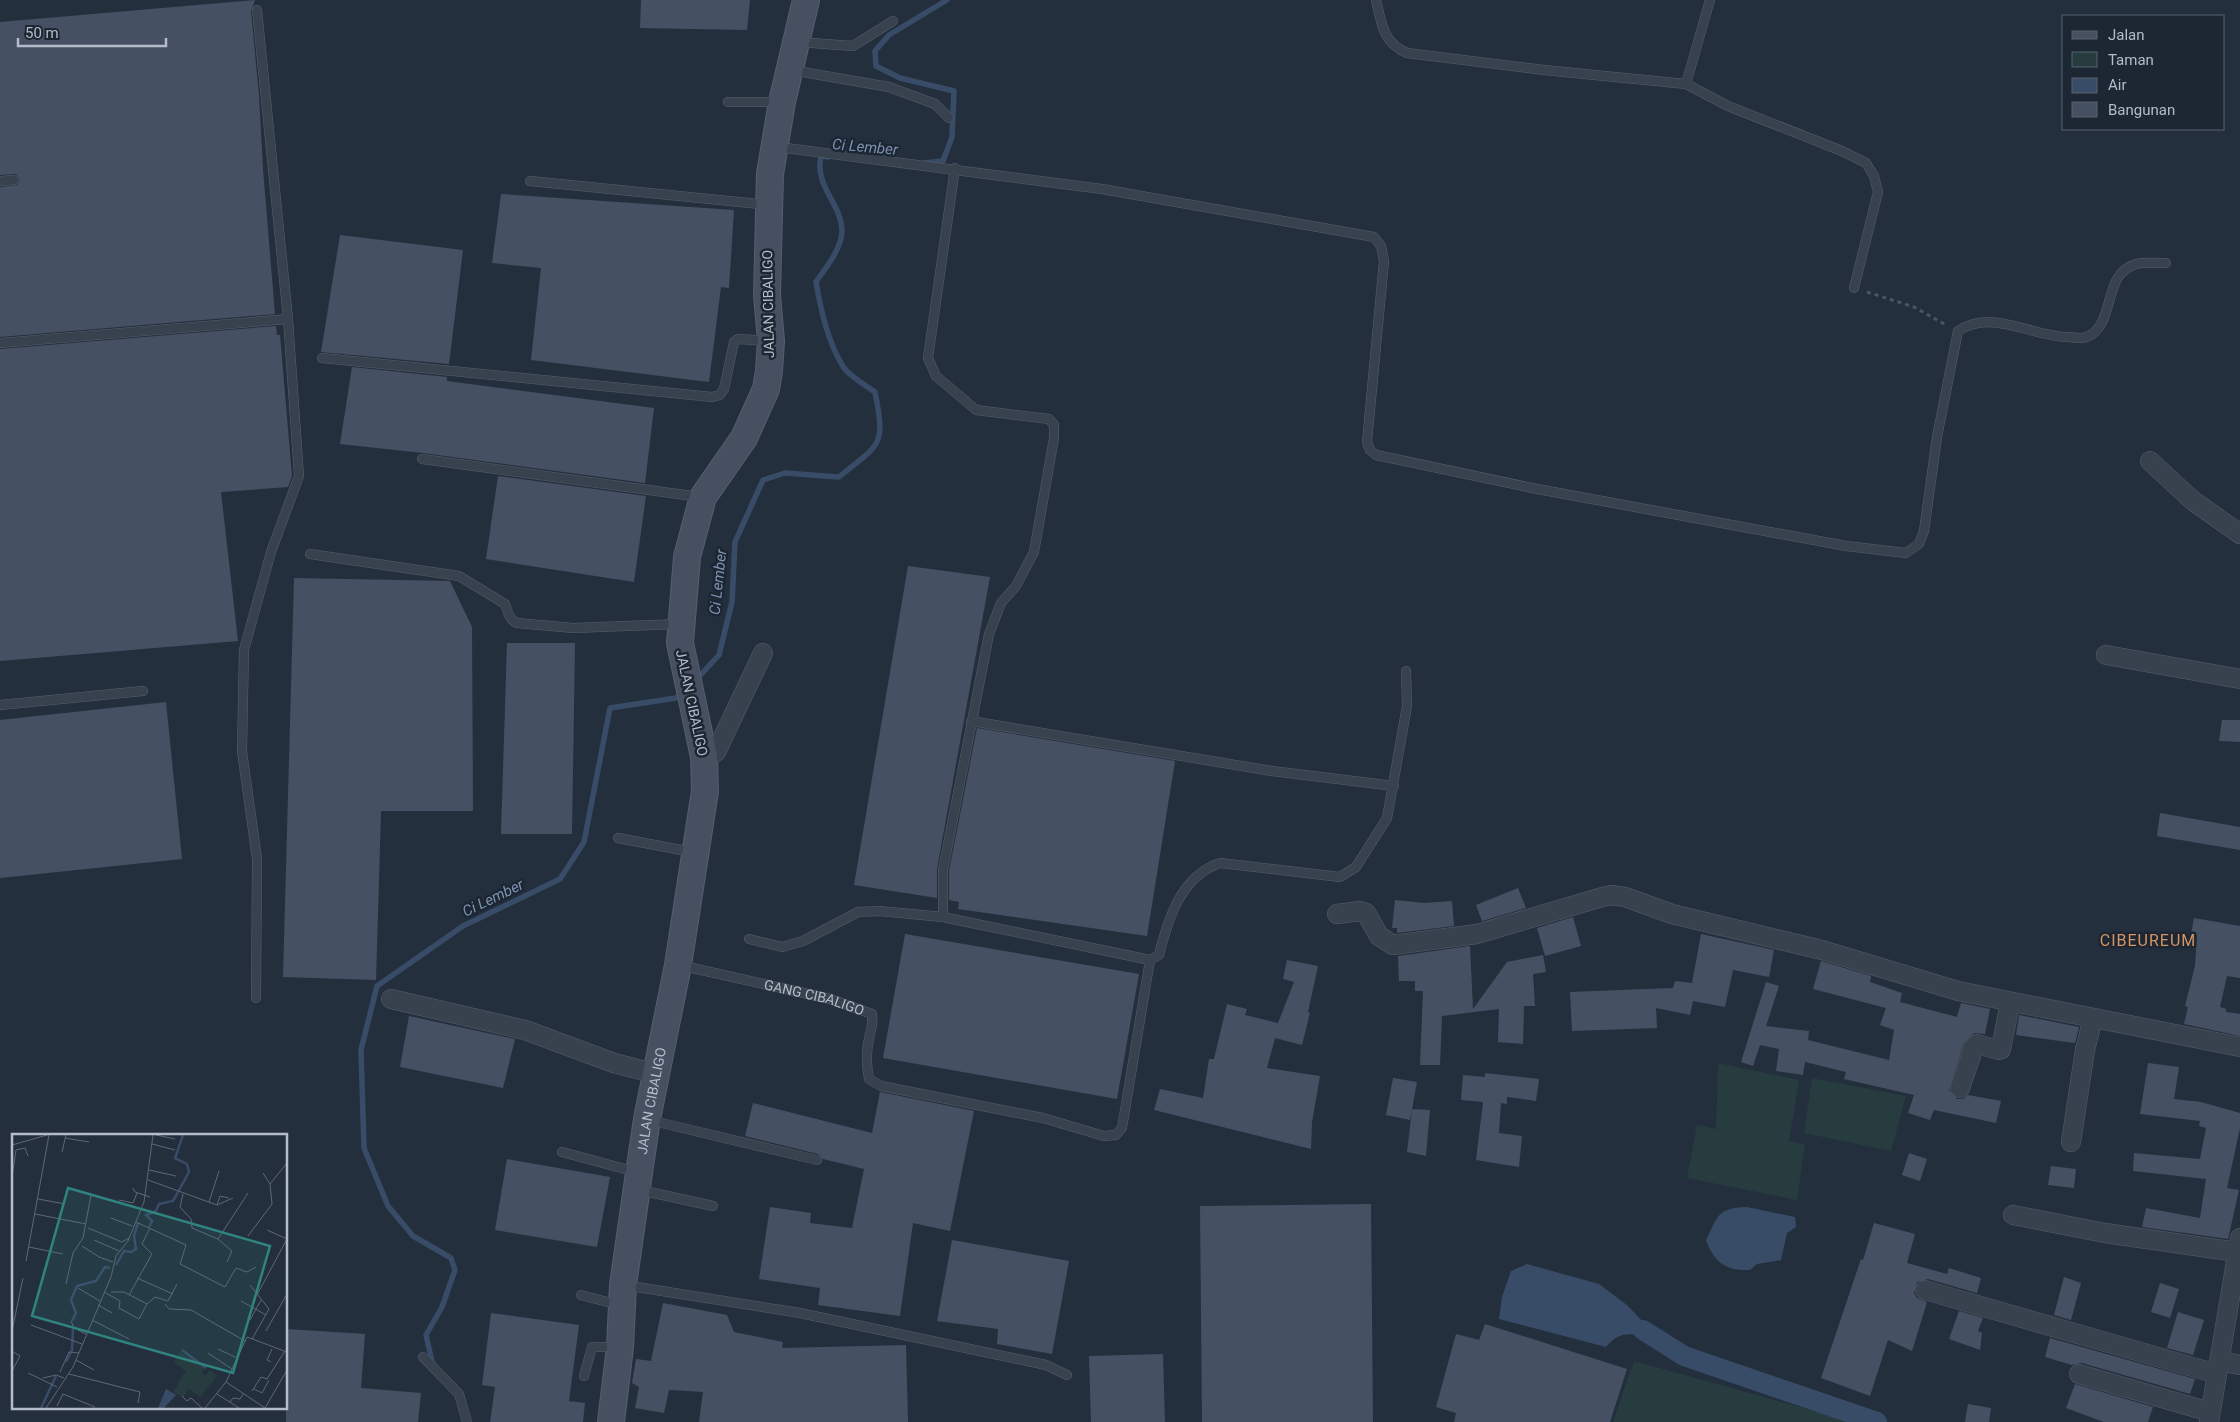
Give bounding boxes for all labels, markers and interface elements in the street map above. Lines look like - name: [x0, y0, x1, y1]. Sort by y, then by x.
- scale bar: [18, 15, 165, 47]
- legend: [2062, 15, 2225, 130]
- text: 50 m: [25, 24, 59, 42]
- text: Jalan: [2108, 26, 2145, 44]
- text: Taman: [2108, 51, 2154, 69]
- text: Air: [2108, 76, 2127, 94]
- text: Bangunan: [2108, 101, 2175, 119]
- water label: Ci Lember: [831, 135, 900, 159]
- street label: JALAN CIBALIGO: [759, 250, 777, 358]
- water label: Ci Lember: [706, 547, 731, 616]
- street label: JALAN CIBALIGO: [673, 648, 711, 758]
- water label: Ci Lember: [459, 875, 527, 921]
- district label: CIBEUREUM: [2100, 931, 2196, 950]
- street label: GANG CIBALIGO: [763, 976, 866, 1019]
- street label: JALAN CIBALIGO: [634, 1046, 669, 1155]
- inset map: [12, 1134, 288, 1410]

